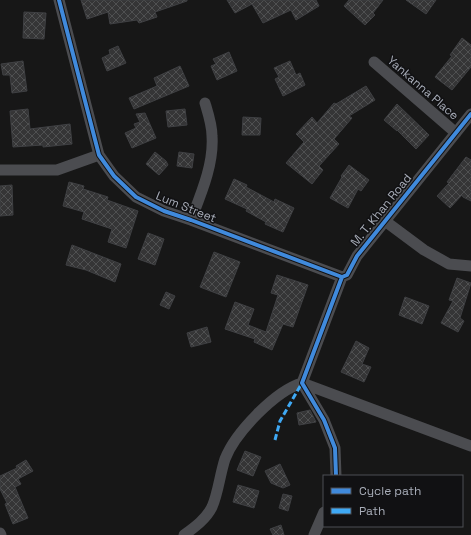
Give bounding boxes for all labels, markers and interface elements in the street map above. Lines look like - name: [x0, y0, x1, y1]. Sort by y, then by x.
- street label: Yankanna Place: [384, 53, 462, 123]
- street label: M. T. Khan Road: [347, 170, 415, 250]
- street label: Lum Street: [153, 188, 219, 226]
- legend: [323, 475, 463, 527]
- text: Cycle path: [359, 483, 421, 499]
- text: Path: [359, 503, 385, 519]

